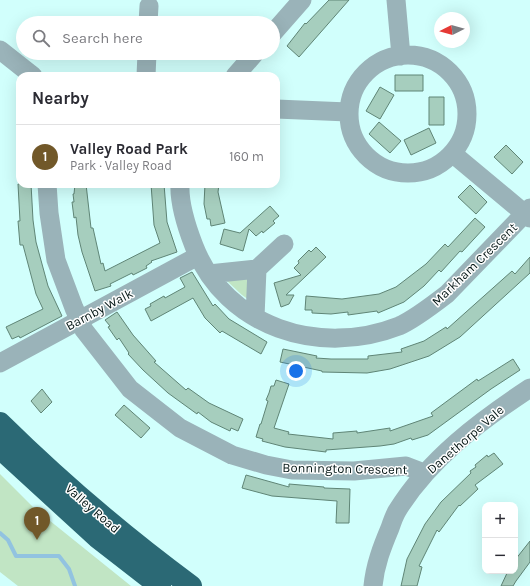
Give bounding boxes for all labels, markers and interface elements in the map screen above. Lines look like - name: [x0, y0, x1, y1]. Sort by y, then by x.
- north arrow: [434, 12, 470, 48]
- search box: [16, 16, 280, 60]
- icon: search: [30, 27, 52, 49]
- text: Search here: [62, 29, 143, 47]
- text: Nearby: [32, 88, 89, 108]
- text: Valley Road Park: [70, 140, 188, 158]
- text: 1: [43, 149, 47, 164]
- text: 160 m: [229, 149, 264, 164]
- text: Park · Valley Road: [70, 158, 172, 173]
- street label: Markham Crescent: [429, 220, 520, 309]
- street label: Barnby Walk: [63, 285, 135, 333]
- your location: [286, 361, 306, 381]
- street label: Danethorpe Vale: [424, 402, 507, 477]
- street label: Bonnington Crescent: [282, 460, 408, 477]
- street label: Valley Road: [62, 481, 123, 536]
- map controls: [482, 502, 518, 574]
- button: +: [482, 502, 518, 538]
- pin: 1: [24, 507, 50, 540]
- button: −: [482, 538, 518, 574]

